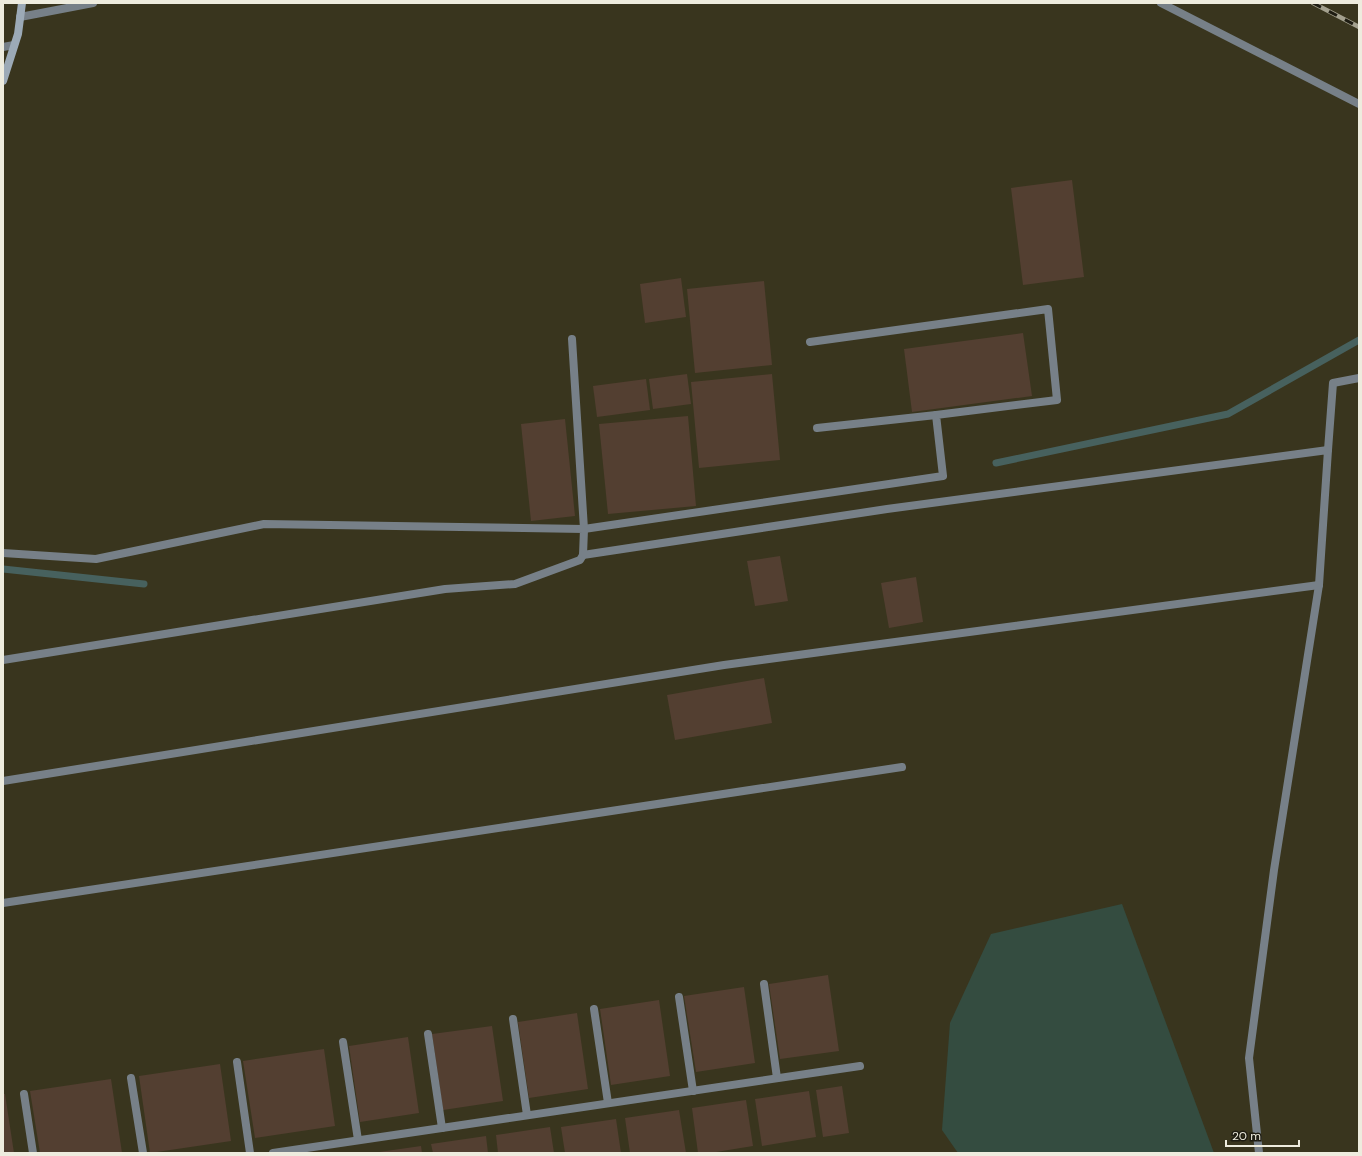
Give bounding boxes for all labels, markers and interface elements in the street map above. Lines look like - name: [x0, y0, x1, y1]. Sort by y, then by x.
- scale bar: [1226, 1122, 1299, 1148]
- text: 20 m: [1232, 1128, 1261, 1144]

